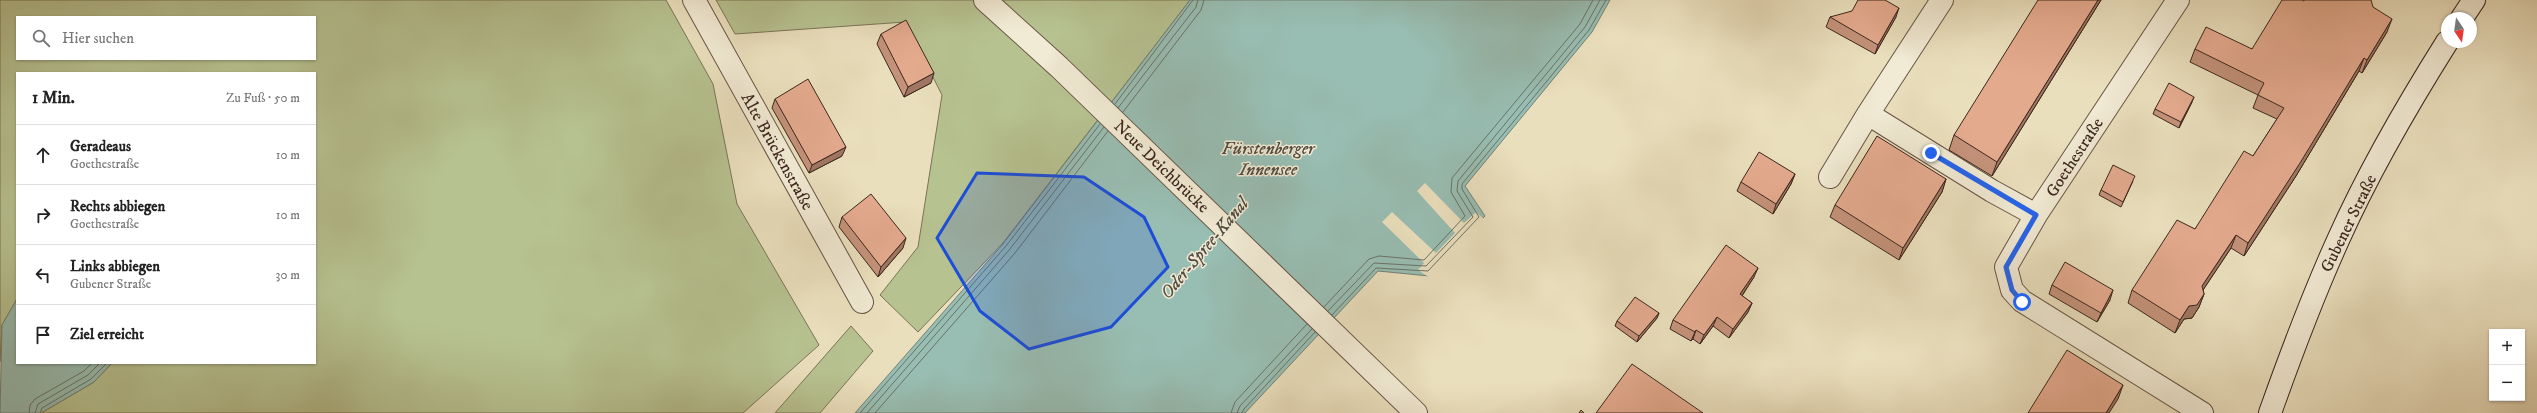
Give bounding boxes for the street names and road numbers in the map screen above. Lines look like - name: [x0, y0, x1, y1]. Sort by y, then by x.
- street label: Alte Brückenstraße: [736, 89, 818, 214]
- street label: Goethestraße: [2041, 114, 2109, 201]
- street label: Neue Deichbrücke: [1109, 115, 1214, 218]
- street label: Gubener Straße: [2316, 171, 2382, 276]

